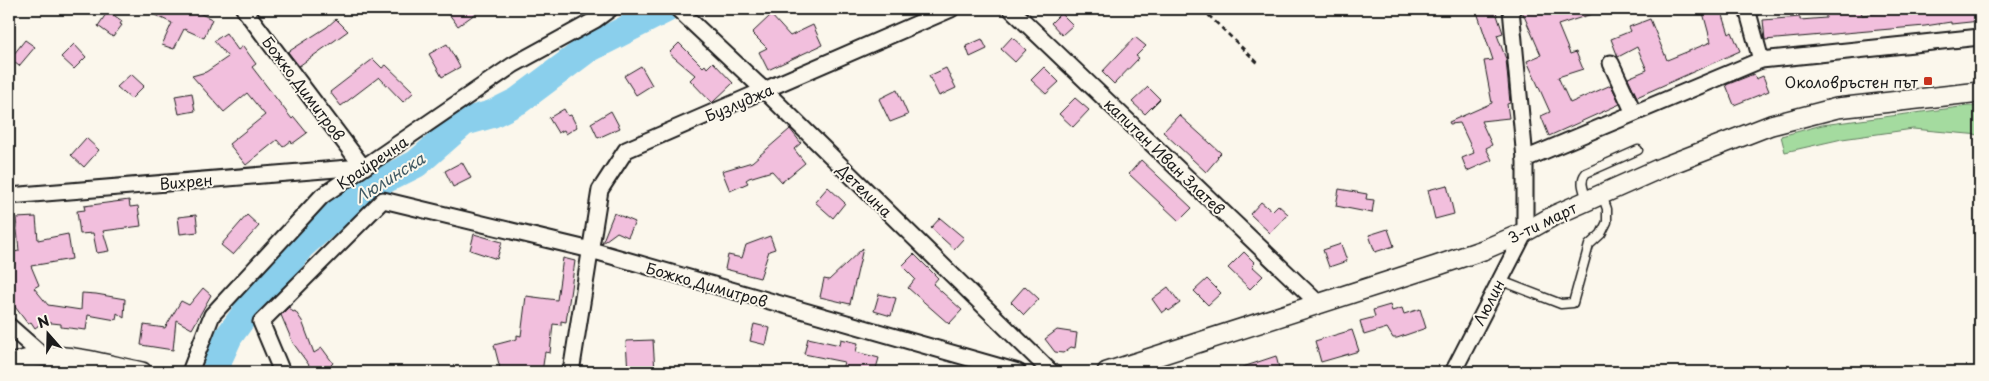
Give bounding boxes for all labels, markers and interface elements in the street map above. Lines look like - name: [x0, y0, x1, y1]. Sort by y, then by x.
- street label: Божко Димитров: [257, 31, 351, 145]
- place label: Околовръстен път: [1785, 70, 1919, 93]
- marker: Околовръстен път: [1922, 75, 1934, 87]
- street label: Бузлуджа: [701, 77, 777, 127]
- street label: капитан Иван Златев: [1100, 92, 1231, 220]
- street label: Крайречна: [332, 129, 413, 194]
- water label: Люлинска: [349, 145, 430, 208]
- street label: Детелина: [832, 157, 898, 223]
- street label: Вихрен: [158, 167, 214, 195]
- street label: 3-ти март: [1504, 195, 1581, 249]
- street label: Божко Димитров: [644, 256, 770, 312]
- street label: Люлин: [1467, 275, 1509, 329]
- north arrow: [22, 308, 72, 358]
- text: N: [35, 310, 52, 333]

